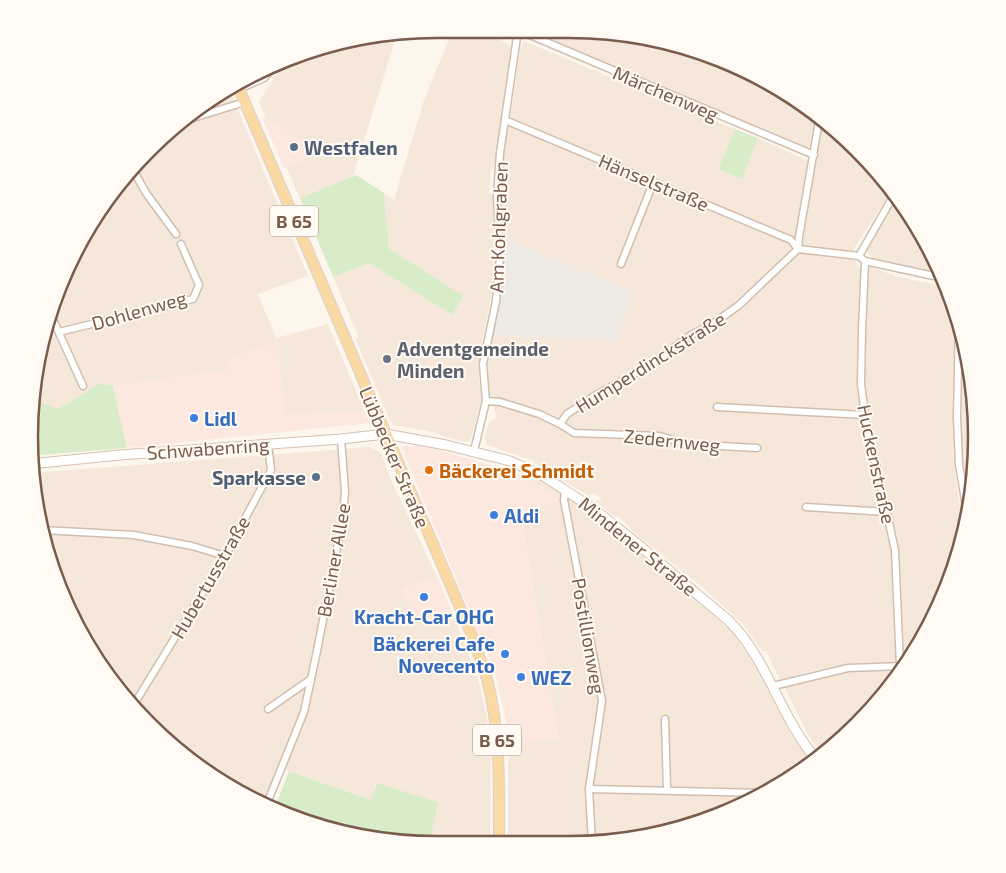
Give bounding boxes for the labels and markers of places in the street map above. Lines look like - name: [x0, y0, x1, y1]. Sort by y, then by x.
- place label: Westfalen: [304, 136, 398, 159]
- marker: Westfalen: [288, 141, 300, 153]
- place label: Adventgemeinde Minden: [397, 337, 549, 382]
- marker: Adventgemeinde Minden: [381, 353, 393, 365]
- place label: Lidl: [204, 407, 238, 430]
- marker: Lidl: [188, 412, 200, 424]
- place label: Bäckerei Schmidt: [439, 459, 594, 482]
- marker: Bäckerei Schmidt: [423, 464, 435, 476]
- place label: Sparkasse: [212, 466, 306, 489]
- marker: Sparkasse: [310, 471, 322, 483]
- place label: Aldi: [504, 504, 539, 527]
- marker: Aldi: [488, 509, 500, 521]
- marker: Kracht-Car OHG: [418, 591, 430, 603]
- place label: Kracht-Car OHG: [354, 605, 494, 628]
- place label: Bäckerei Cafe Novecento: [373, 632, 495, 677]
- marker: Bäckerei Cafe Novecento: [499, 648, 511, 660]
- place label: WEZ: [531, 666, 572, 689]
- marker: WEZ: [515, 671, 527, 683]

